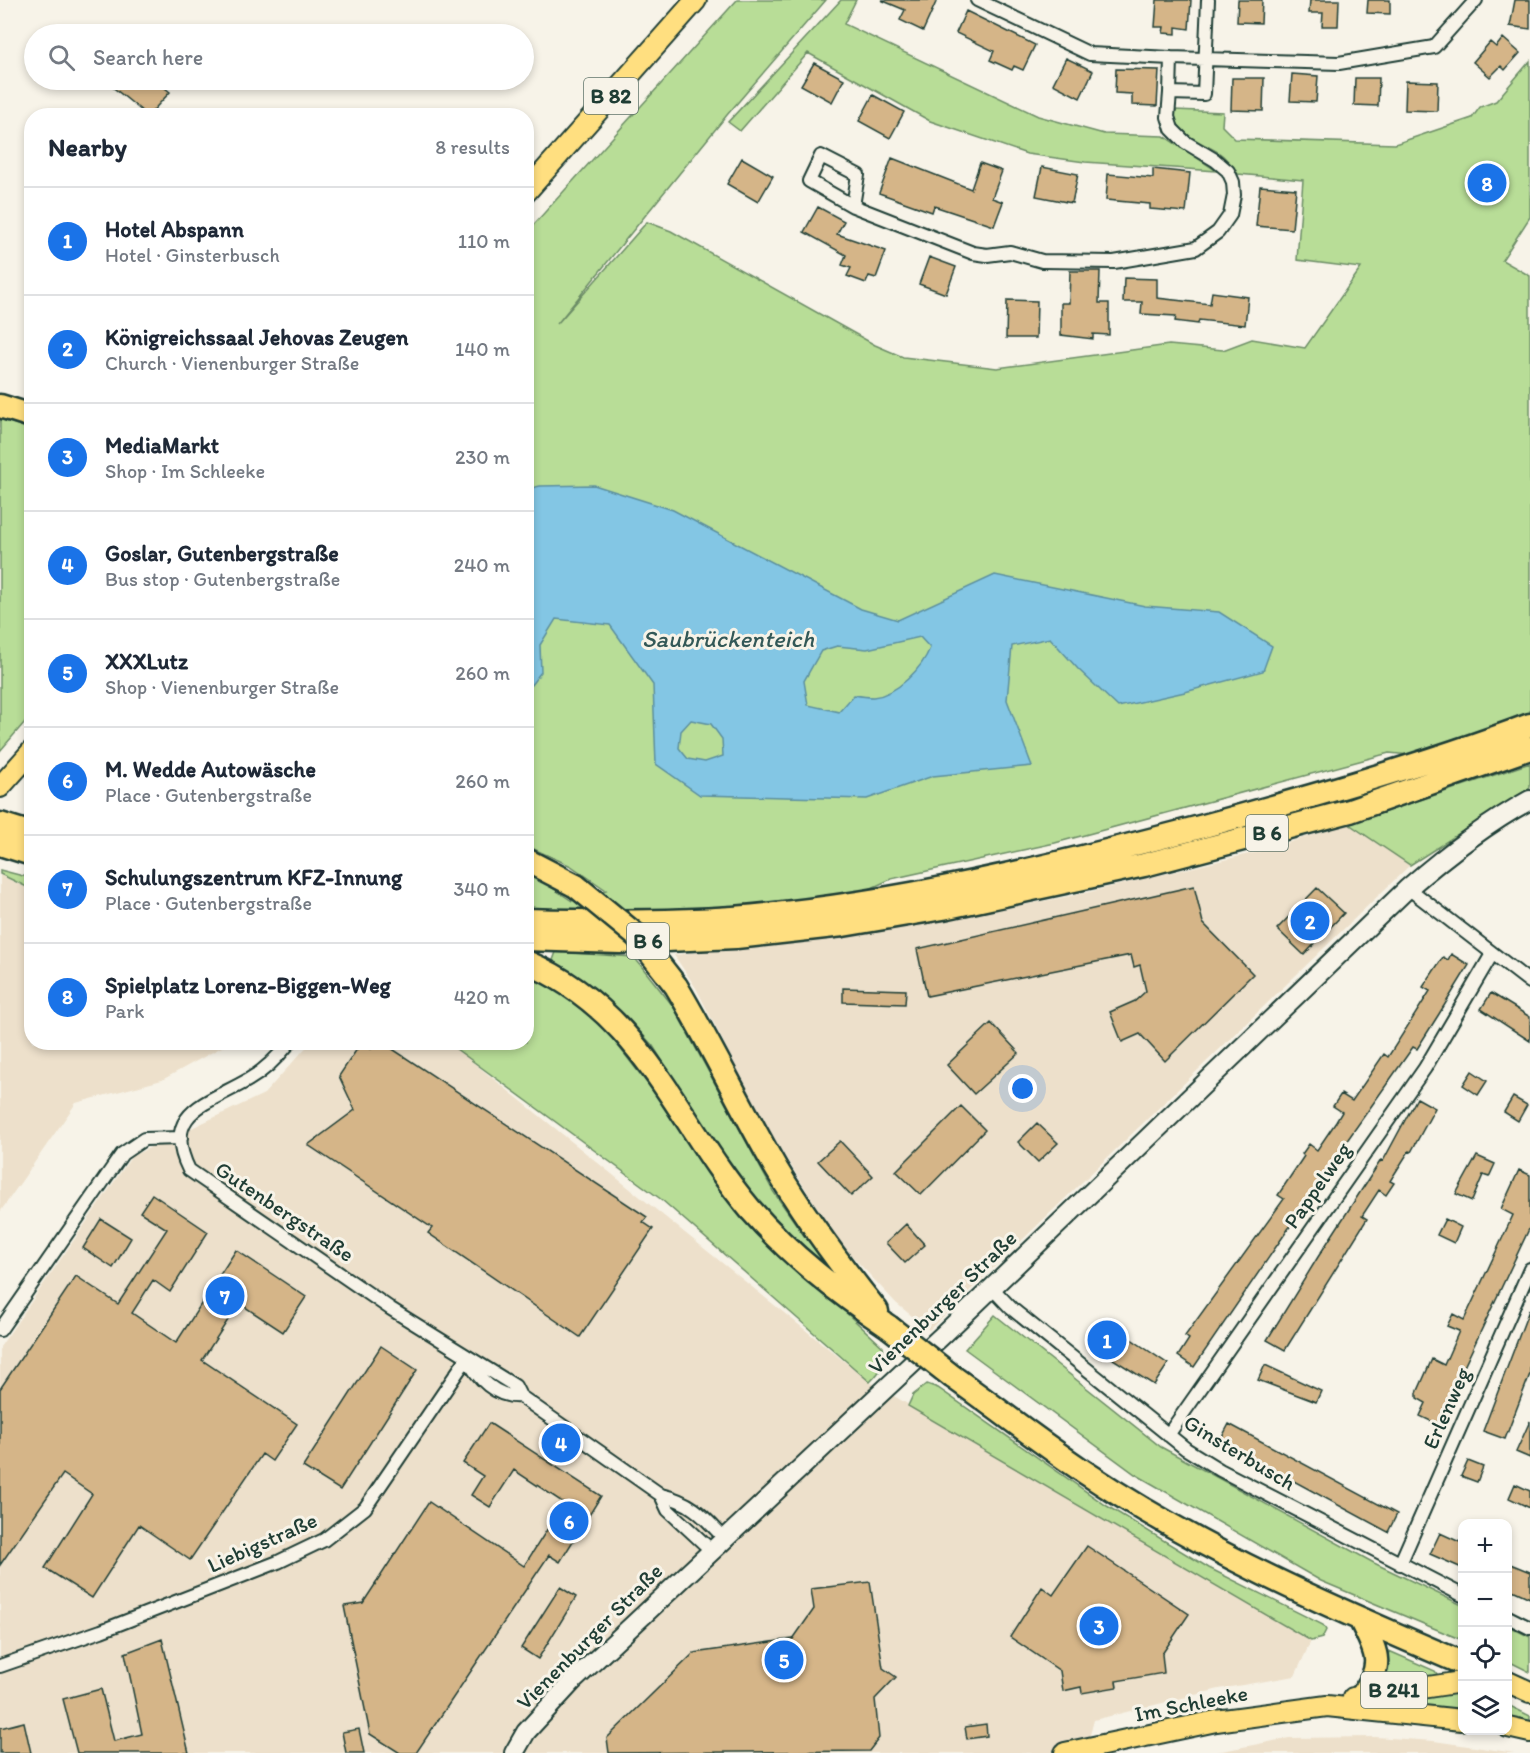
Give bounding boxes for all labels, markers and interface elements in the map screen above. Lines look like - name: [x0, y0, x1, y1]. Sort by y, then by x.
- search box: [24, 24, 534, 90]
- icon: search: [45, 41, 78, 74]
- text: Search here: [93, 44, 203, 71]
- road number: B 82: [584, 78, 638, 114]
- text: Nearby: [48, 131, 127, 163]
- text: 8 results: [435, 135, 510, 159]
- pin: 8: [1468, 160, 1506, 206]
- text: Hotel Abspann: [105, 216, 244, 243]
- text: 1: [63, 229, 72, 253]
- text: 110 m: [458, 229, 510, 253]
- text: Hotel · Ginsterbusch: [105, 243, 280, 267]
- text: Königreichssaal Jehovas Zeugen: [105, 324, 409, 351]
- text: 2: [62, 337, 73, 361]
- text: 140 m: [455, 337, 510, 361]
- text: Church · Vienenburger Straße: [105, 351, 359, 375]
- text: MediaMarkt: [105, 432, 219, 459]
- text: 3: [62, 445, 73, 469]
- text: 230 m: [455, 445, 510, 469]
- text: Shop · Im Schleeke: [105, 459, 265, 483]
- text: Goslar, Gutenbergstraße: [105, 540, 339, 567]
- text: 4: [61, 553, 74, 577]
- text: 240 m: [454, 553, 510, 577]
- text: Bus stop · Gutenbergstraße: [105, 567, 340, 591]
- water label: Saubrückenteich: [642, 624, 815, 653]
- text: XXXLutz: [105, 648, 188, 675]
- text: 5: [62, 661, 73, 685]
- text: 260 m: [455, 661, 510, 685]
- text: Shop · Vienenburger Straße: [105, 675, 339, 699]
- text: M. Wedde Autowäsche: [105, 756, 316, 783]
- text: 6: [62, 769, 73, 793]
- text: 260 m: [455, 769, 510, 793]
- text: Place · Gutenbergstraße: [105, 783, 312, 807]
- road number: B 6: [1246, 815, 1288, 851]
- text: Schulungszentrum KFZ-Innung: [105, 864, 402, 891]
- text: 7: [63, 877, 72, 901]
- text: 340 m: [453, 877, 510, 901]
- text: Place · Gutenbergstraße: [105, 891, 312, 915]
- pin: 2: [1290, 898, 1330, 944]
- road number: B 6: [627, 923, 669, 959]
- text: Spielplatz Lorenz-Biggen-Weg: [105, 972, 391, 999]
- text: 8: [62, 985, 73, 1009]
- text: 420 m: [454, 985, 510, 1009]
- text: Park: [105, 999, 144, 1023]
- your location: [1008, 1074, 1037, 1103]
- street label: Pappelweg: [1278, 1136, 1357, 1234]
- street label: Gutenbergstraße: [210, 1155, 359, 1268]
- street label: Vienenburger Straße: [863, 1225, 1022, 1380]
- pin: 7: [206, 1274, 244, 1318]
- pin: 1: [1088, 1318, 1126, 1362]
- street label: Erlenweg: [1417, 1362, 1477, 1453]
- street label: Ginsterbusch: [1179, 1409, 1301, 1496]
- pin: 4: [542, 1420, 580, 1466]
- pin: 6: [550, 1498, 588, 1544]
- street label: Liebigstraße: [203, 1506, 321, 1579]
- map controls: [1458, 1519, 1512, 1735]
- button: +: [1458, 1519, 1512, 1573]
- street label: Vienenburger Straße: [511, 1558, 668, 1715]
- button: −: [1458, 1573, 1512, 1627]
- pin: 3: [1080, 1604, 1118, 1648]
- button: locate: [1458, 1627, 1512, 1681]
- pin: 5: [764, 1638, 804, 1682]
- road number: B 241: [1361, 1672, 1427, 1708]
- street label: Im Schleeke: [1132, 1679, 1250, 1728]
- button: layers: [1458, 1681, 1512, 1735]

